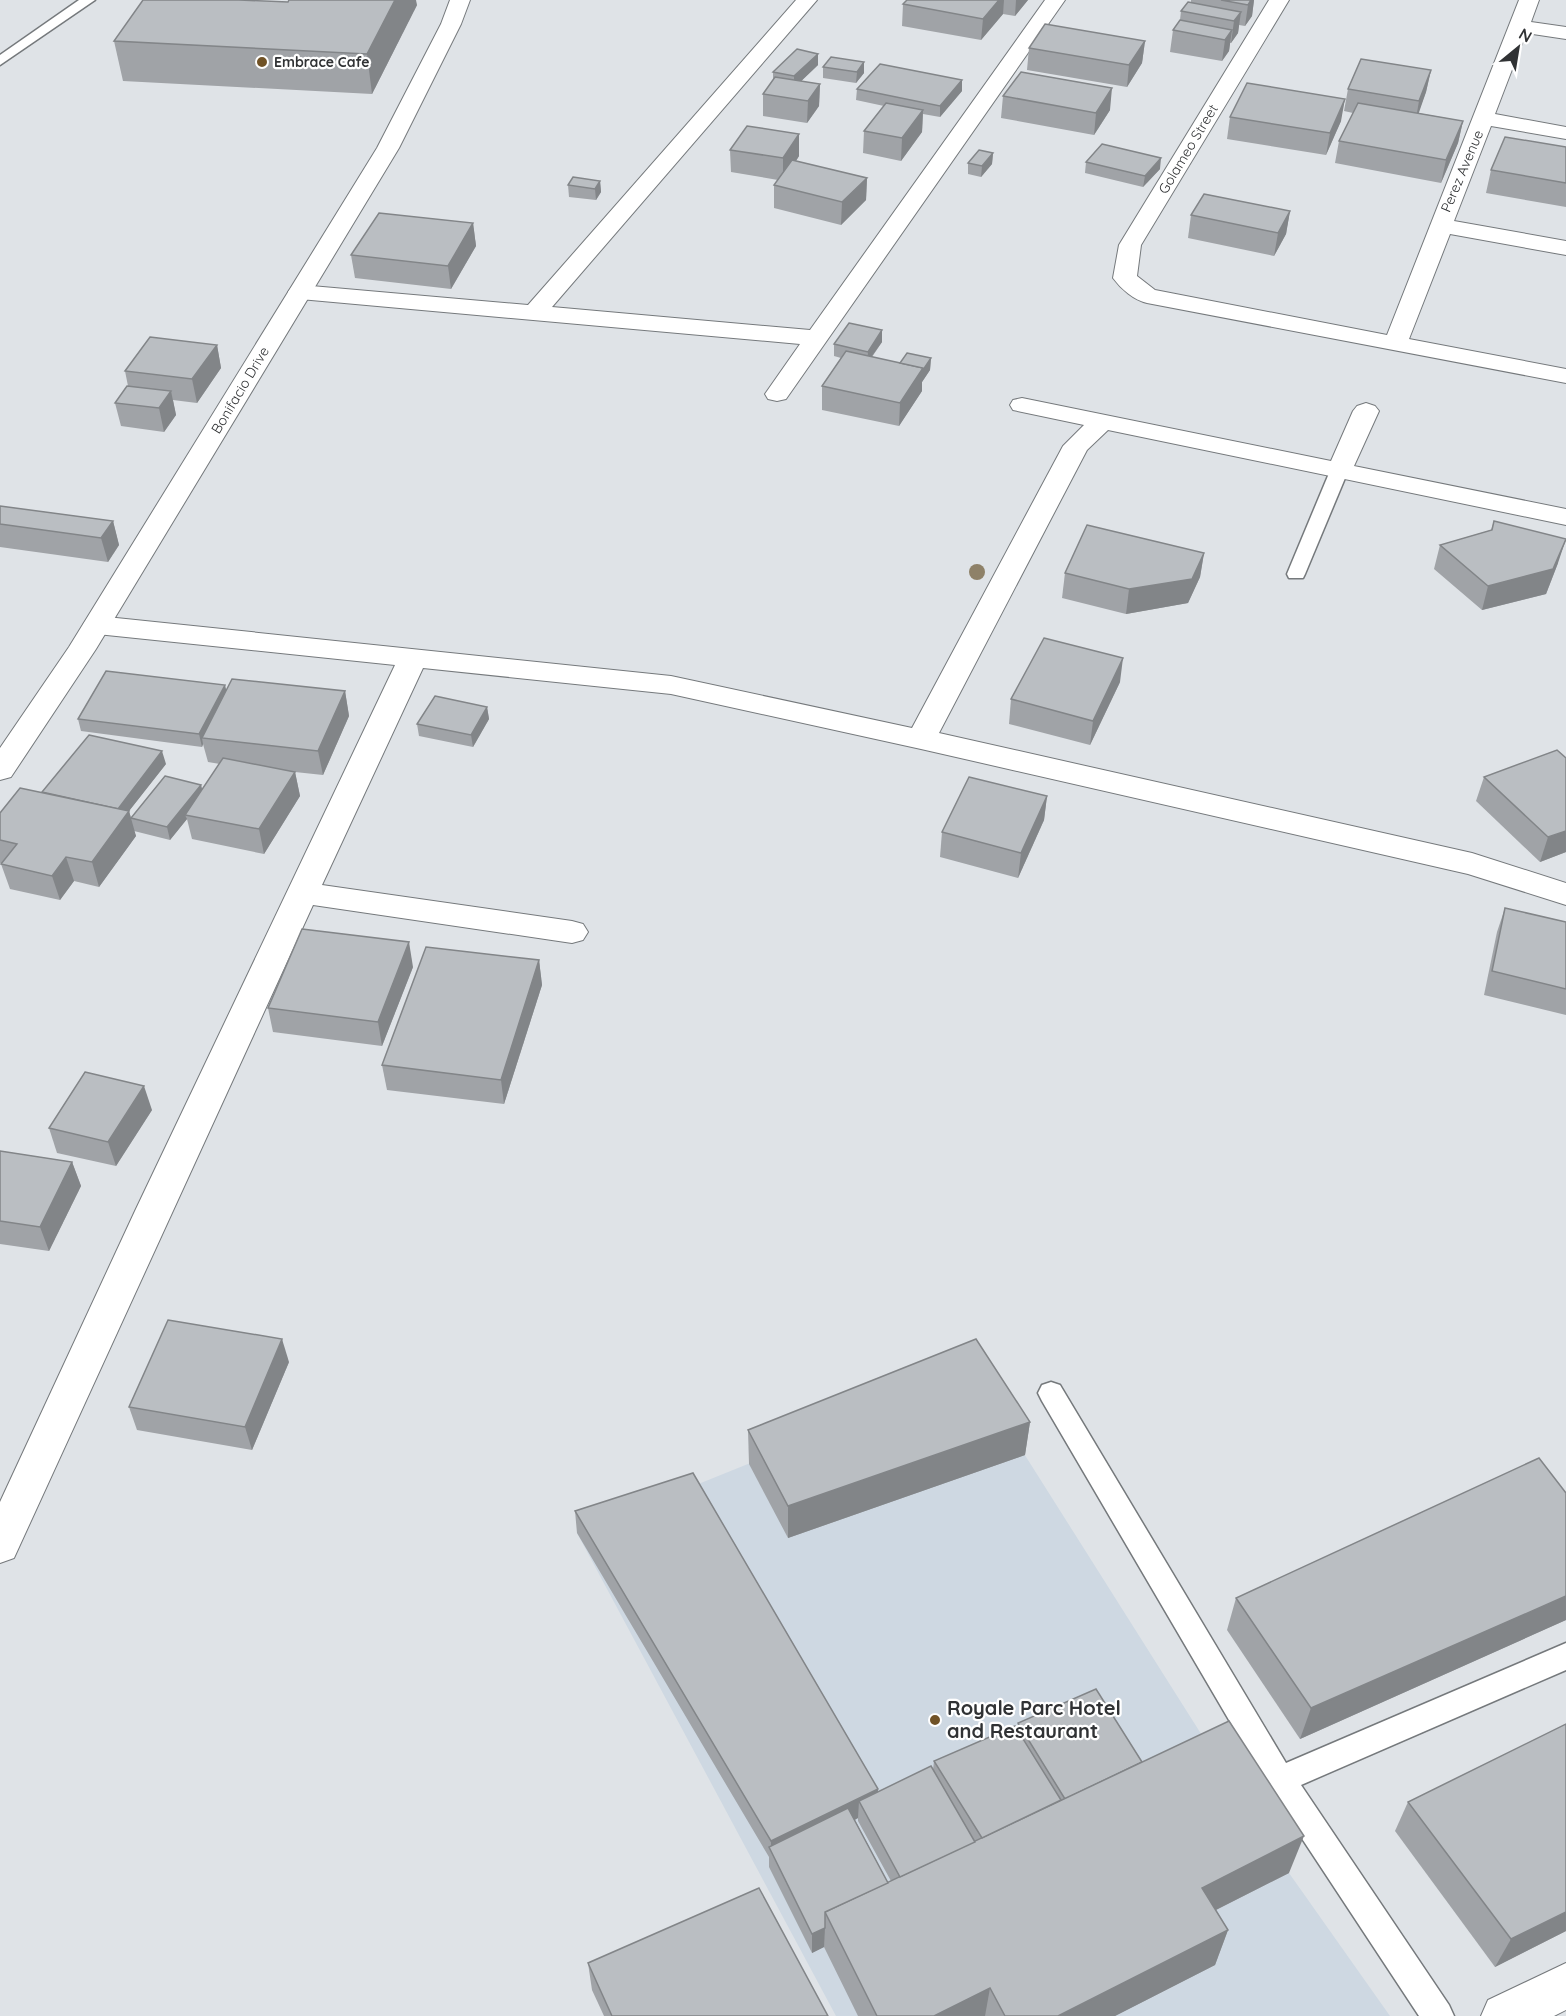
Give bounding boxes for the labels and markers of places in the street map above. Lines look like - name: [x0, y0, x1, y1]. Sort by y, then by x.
- place label: Embrace Cafe: [274, 53, 369, 71]
- marker: Embrace Cafe: [255, 55, 269, 69]
- place label: Royale Parc Hotel and Restaurant: [947, 1695, 1121, 1743]
- marker: Royale Parc Hotel and Restaurant: [928, 1713, 942, 1727]

